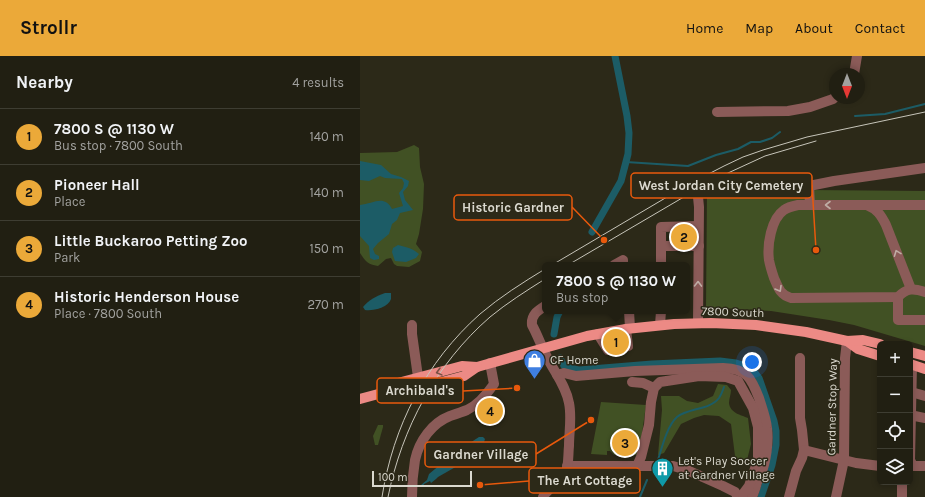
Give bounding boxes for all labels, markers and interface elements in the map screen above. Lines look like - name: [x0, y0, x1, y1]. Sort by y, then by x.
- text: Strollr: [20, 17, 77, 39]
- text: Home: [686, 20, 723, 37]
- text: Map: [745, 20, 773, 37]
- text: About: [795, 20, 833, 37]
- text: Contact: [855, 20, 905, 37]
- north arrow: [829, 68, 865, 104]
- text: Nearby: [16, 72, 73, 92]
- text: 4 results: [292, 75, 344, 90]
- text: 7800 S @ 1130 W: [54, 120, 174, 138]
- text: 1: [27, 129, 31, 144]
- text: 140 m: [309, 129, 344, 144]
- text: Bus stop · 7800 South: [54, 138, 183, 153]
- callout: West Jordan City Cemetery: [631, 173, 812, 198]
- text: Pioneer Hall: [54, 176, 140, 194]
- text: West Jordan City Cemetery: [639, 178, 804, 193]
- text: 2: [25, 185, 33, 200]
- text: 140 m: [309, 185, 344, 200]
- text: Place: [54, 194, 85, 209]
- callout: Historic Gardner: [454, 195, 572, 220]
- text: Historic Gardner: [462, 200, 565, 215]
- one-way arrow: [825, 201, 831, 209]
- pin: 2: [671, 222, 697, 252]
- text: Little Buckaroo Petting Zoo: [54, 232, 248, 250]
- text: 3: [25, 241, 33, 256]
- text: 150 m: [309, 241, 344, 256]
- one-way arrow: [894, 249, 902, 257]
- text: Park: [54, 250, 80, 265]
- popup: [542, 262, 690, 314]
- text: 7800 S @ 1130 W: [556, 272, 676, 290]
- one-way arrow: [694, 281, 702, 287]
- one-way arrow: [775, 285, 782, 292]
- text: Historic Henderson House: [54, 288, 239, 306]
- text: Bus stop: [556, 290, 608, 305]
- text: 4: [25, 297, 33, 312]
- text: 270 m: [307, 297, 344, 312]
- street label: 7800 South: [701, 304, 765, 320]
- text: Place · 7800 South: [54, 306, 162, 321]
- pin: 1: [603, 327, 629, 357]
- map controls: [877, 341, 913, 485]
- button: +: [877, 341, 913, 377]
- shop icon: CF Home: [521, 347, 547, 380]
- your location: [742, 352, 762, 372]
- place label: CF Home: [550, 353, 598, 367]
- street label: Gardner Stop Way: [824, 358, 840, 456]
- one-way arrow: [436, 367, 443, 376]
- button: −: [877, 377, 913, 413]
- callout: Archibald's: [377, 378, 463, 403]
- text: Archibald's: [385, 383, 455, 398]
- pin: 4: [477, 396, 503, 426]
- button: locate: [877, 413, 913, 449]
- pin: 3: [612, 428, 638, 458]
- callout: Gardner Village: [425, 442, 536, 467]
- text: Gardner Village: [434, 447, 529, 462]
- button: layers: [877, 449, 913, 485]
- place label: Let's Play Soccer at Gardner Village: [678, 454, 775, 482]
- building icon: Let's Play Soccer at Gardner Village: [650, 455, 676, 488]
- callout: The Art Cottage: [529, 468, 640, 493]
- scale bar: [372, 469, 472, 488]
- text: 100 m: [378, 471, 408, 484]
- text: The Art Cottage: [538, 473, 632, 488]

